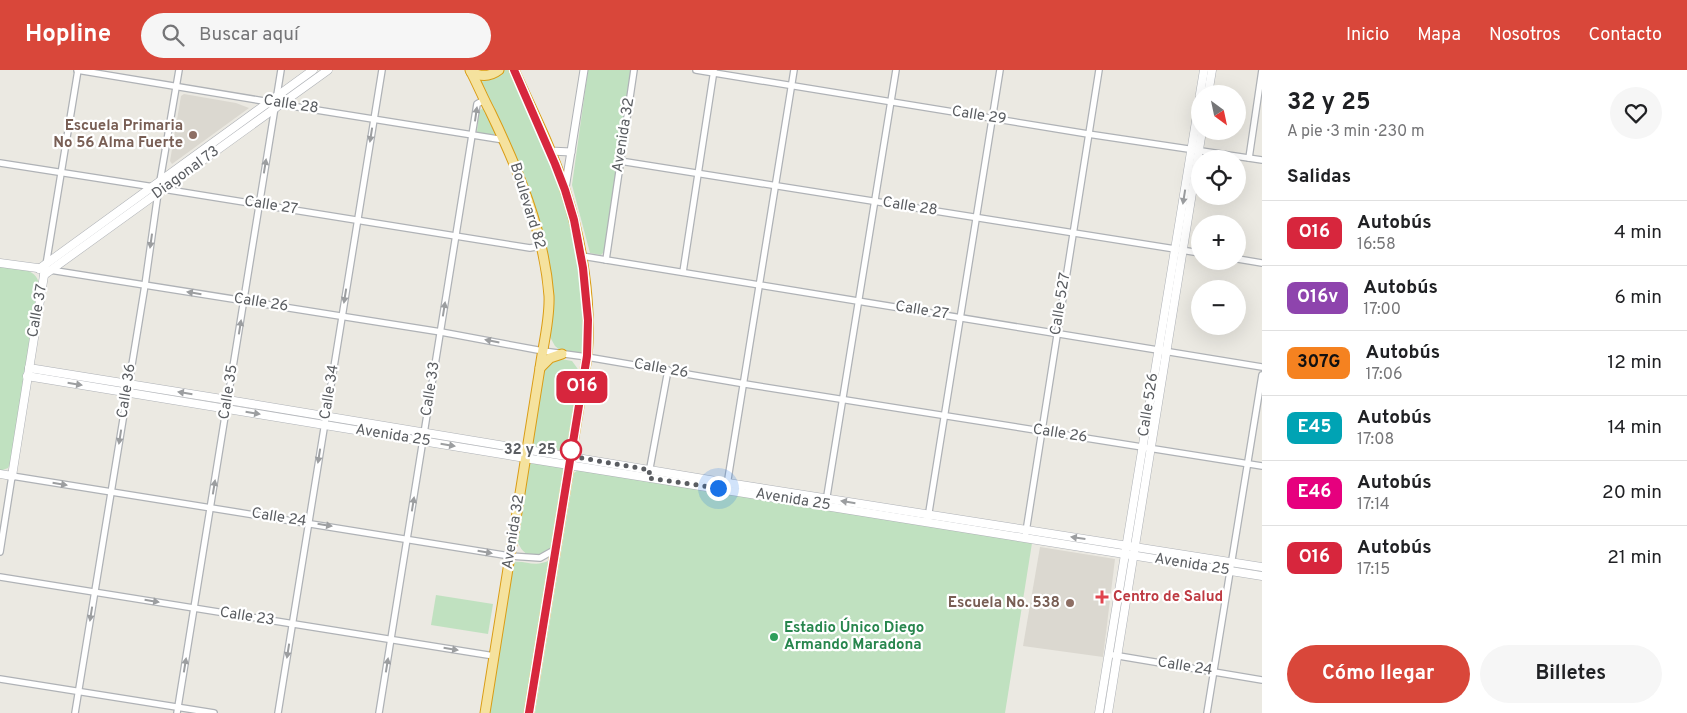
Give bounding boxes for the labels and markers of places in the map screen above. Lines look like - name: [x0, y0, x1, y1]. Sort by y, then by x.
- place label: Escuela Primaria No 56 Alma Fuerte: [53, 117, 183, 153]
- marker: Escuela Primaria No 56 Alma Fuerte: [187, 129, 199, 141]
- marker: 32 y 25: [560, 439, 582, 461]
- place label: 32 y 25: [504, 441, 556, 460]
- place label: Centro de Salud: [1113, 588, 1223, 607]
- marker: Centro de Salud: [1095, 590, 1109, 604]
- place label: Escuela No. 538: [948, 594, 1060, 613]
- marker: Escuela No. 538: [1064, 597, 1076, 609]
- place label: Estadio Único Diego Armando Maradona: [784, 617, 924, 655]
- marker: Estadio Único Diego Armando Maradona: [768, 631, 780, 643]

